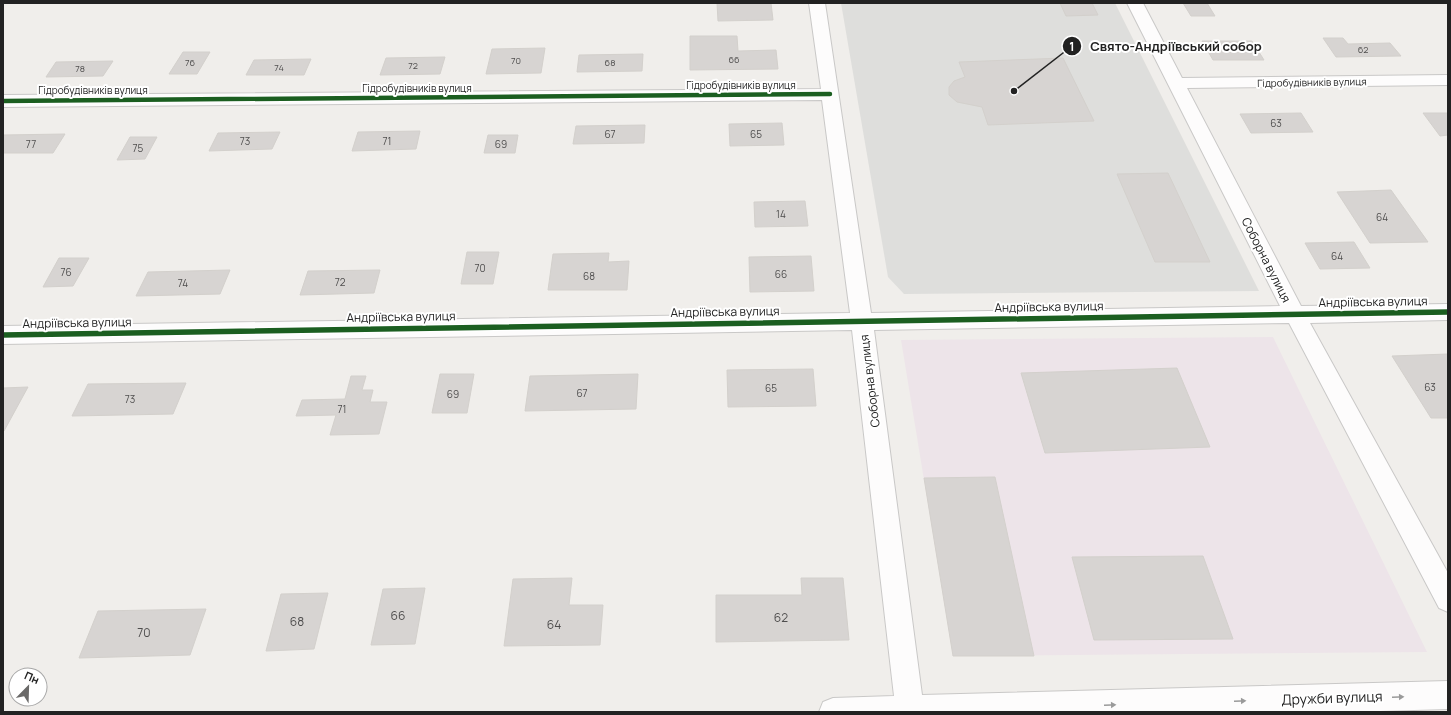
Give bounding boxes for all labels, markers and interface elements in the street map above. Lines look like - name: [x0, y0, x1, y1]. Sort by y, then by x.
- callout: Свято-Андріївський собор: [1062, 34, 1270, 59]
- text: Свято-Андріївський собор: [1090, 37, 1262, 55]
- text: 1: [1069, 38, 1075, 55]
- house number: 62: [1358, 43, 1368, 56]
- house number: 66: [728, 53, 740, 66]
- house number: 70: [511, 54, 521, 67]
- house number: 76: [185, 56, 195, 69]
- house number: 68: [605, 56, 615, 69]
- house number: 72: [408, 59, 418, 72]
- house number: 74: [274, 61, 284, 74]
- house number: 78: [75, 62, 85, 75]
- street label: Гідробудівників вулиця: [1257, 74, 1367, 90]
- street label: Гідробудівників вулиця: [686, 78, 796, 92]
- street label: Гідробудівників вулиця: [362, 81, 472, 95]
- street label: Гідробудівників вулиця: [38, 83, 148, 97]
- house number: 63: [1270, 116, 1282, 130]
- house number: 67: [604, 127, 616, 141]
- house number: 65: [750, 127, 762, 141]
- house number: 73: [240, 134, 250, 148]
- house number: 71: [383, 134, 391, 148]
- house number: 77: [26, 137, 36, 151]
- house number: 69: [495, 137, 507, 151]
- house number: 75: [133, 141, 144, 155]
- house number: 14: [776, 207, 786, 221]
- house number: 64: [1376, 210, 1388, 224]
- street label: Соборна вулиця: [1238, 214, 1295, 305]
- house number: 64: [1331, 249, 1343, 263]
- house number: 70: [474, 261, 486, 275]
- house number: 76: [60, 265, 72, 279]
- house number: 66: [775, 267, 787, 281]
- house number: 68: [583, 269, 595, 283]
- house number: 72: [335, 275, 346, 289]
- house number: 74: [178, 276, 188, 290]
- street label: Андріївська вулиця: [1318, 292, 1428, 311]
- street label: Андріївська вулиця: [994, 297, 1104, 316]
- street label: Андріївська вулиця: [670, 302, 780, 321]
- street label: Андріївська вулиця: [346, 307, 456, 326]
- street label: Андріївська вулиця: [22, 313, 132, 332]
- street label: Соборна вулиця: [855, 334, 884, 428]
- house number: 63: [1424, 380, 1436, 394]
- house number: 65: [765, 381, 777, 395]
- house number: 67: [576, 386, 588, 400]
- house number: 69: [447, 387, 459, 401]
- house number: 73: [125, 392, 135, 406]
- house number: 71: [338, 402, 346, 416]
- house number: 66: [391, 607, 405, 624]
- house number: 62: [774, 609, 788, 626]
- house number: 68: [290, 613, 304, 630]
- house number: 64: [547, 616, 561, 633]
- house number: 70: [137, 624, 151, 641]
- north arrow: [8, 667, 48, 707]
- text: Пн: [22, 668, 42, 687]
- street label: Дружби вулиця: [1281, 686, 1383, 709]
- one-way arrow: [1392, 694, 1405, 700]
- one-way arrow: [1234, 698, 1247, 704]
- one-way arrow: [1104, 701, 1116, 708]

